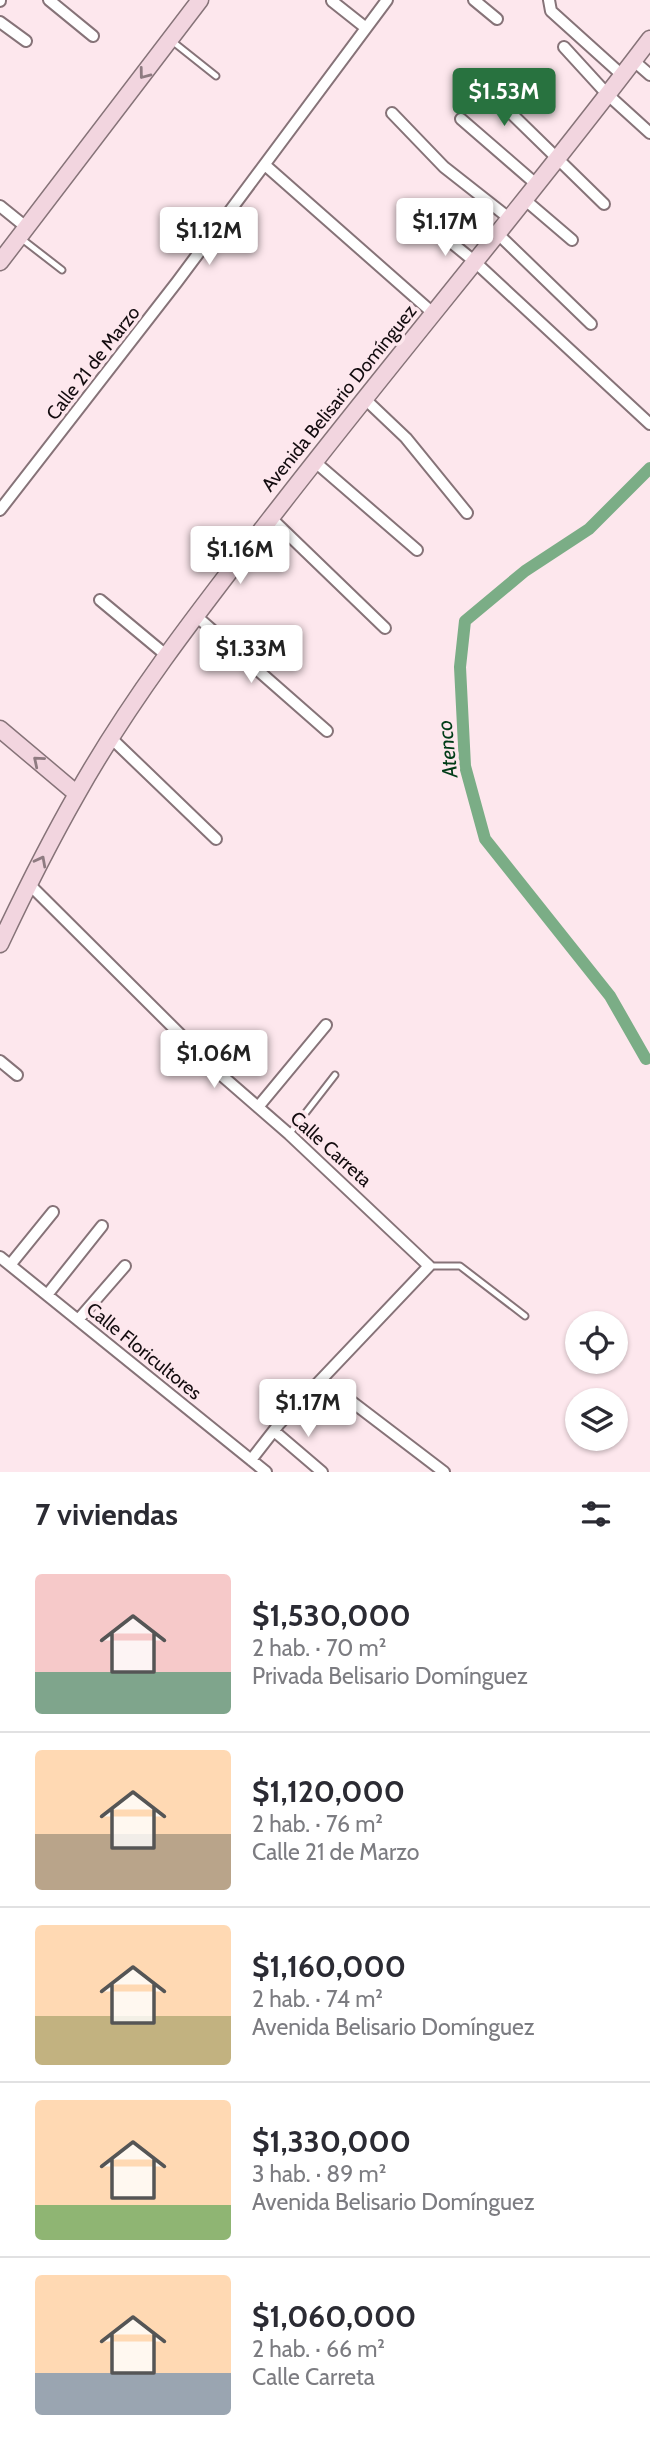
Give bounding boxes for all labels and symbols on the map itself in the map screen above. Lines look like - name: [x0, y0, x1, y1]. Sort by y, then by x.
- one-way arrow: [139, 66, 152, 79]
- pin: $1.53M: [447, 68, 561, 128]
- pin: $1.17M: [388, 198, 502, 258]
- pin: $1.12M: [152, 208, 266, 267]
- street label: Avenida Belisario Domínguez: [257, 300, 421, 496]
- street label: Calle 21 de Marzo: [41, 301, 145, 425]
- pin: $1.16M: [183, 526, 297, 586]
- pin: $1.33M: [194, 626, 308, 685]
- water label: Atenco: [432, 719, 463, 780]
- one-way arrow: [34, 757, 47, 769]
- one-way arrow: [33, 855, 46, 868]
- pin: $1.06M: [157, 1030, 271, 1090]
- street label: Calle Carreta: [286, 1106, 376, 1192]
- street label: Calle Floricultores: [82, 1298, 206, 1405]
- pin: $1.17M: [251, 1380, 365, 1439]

